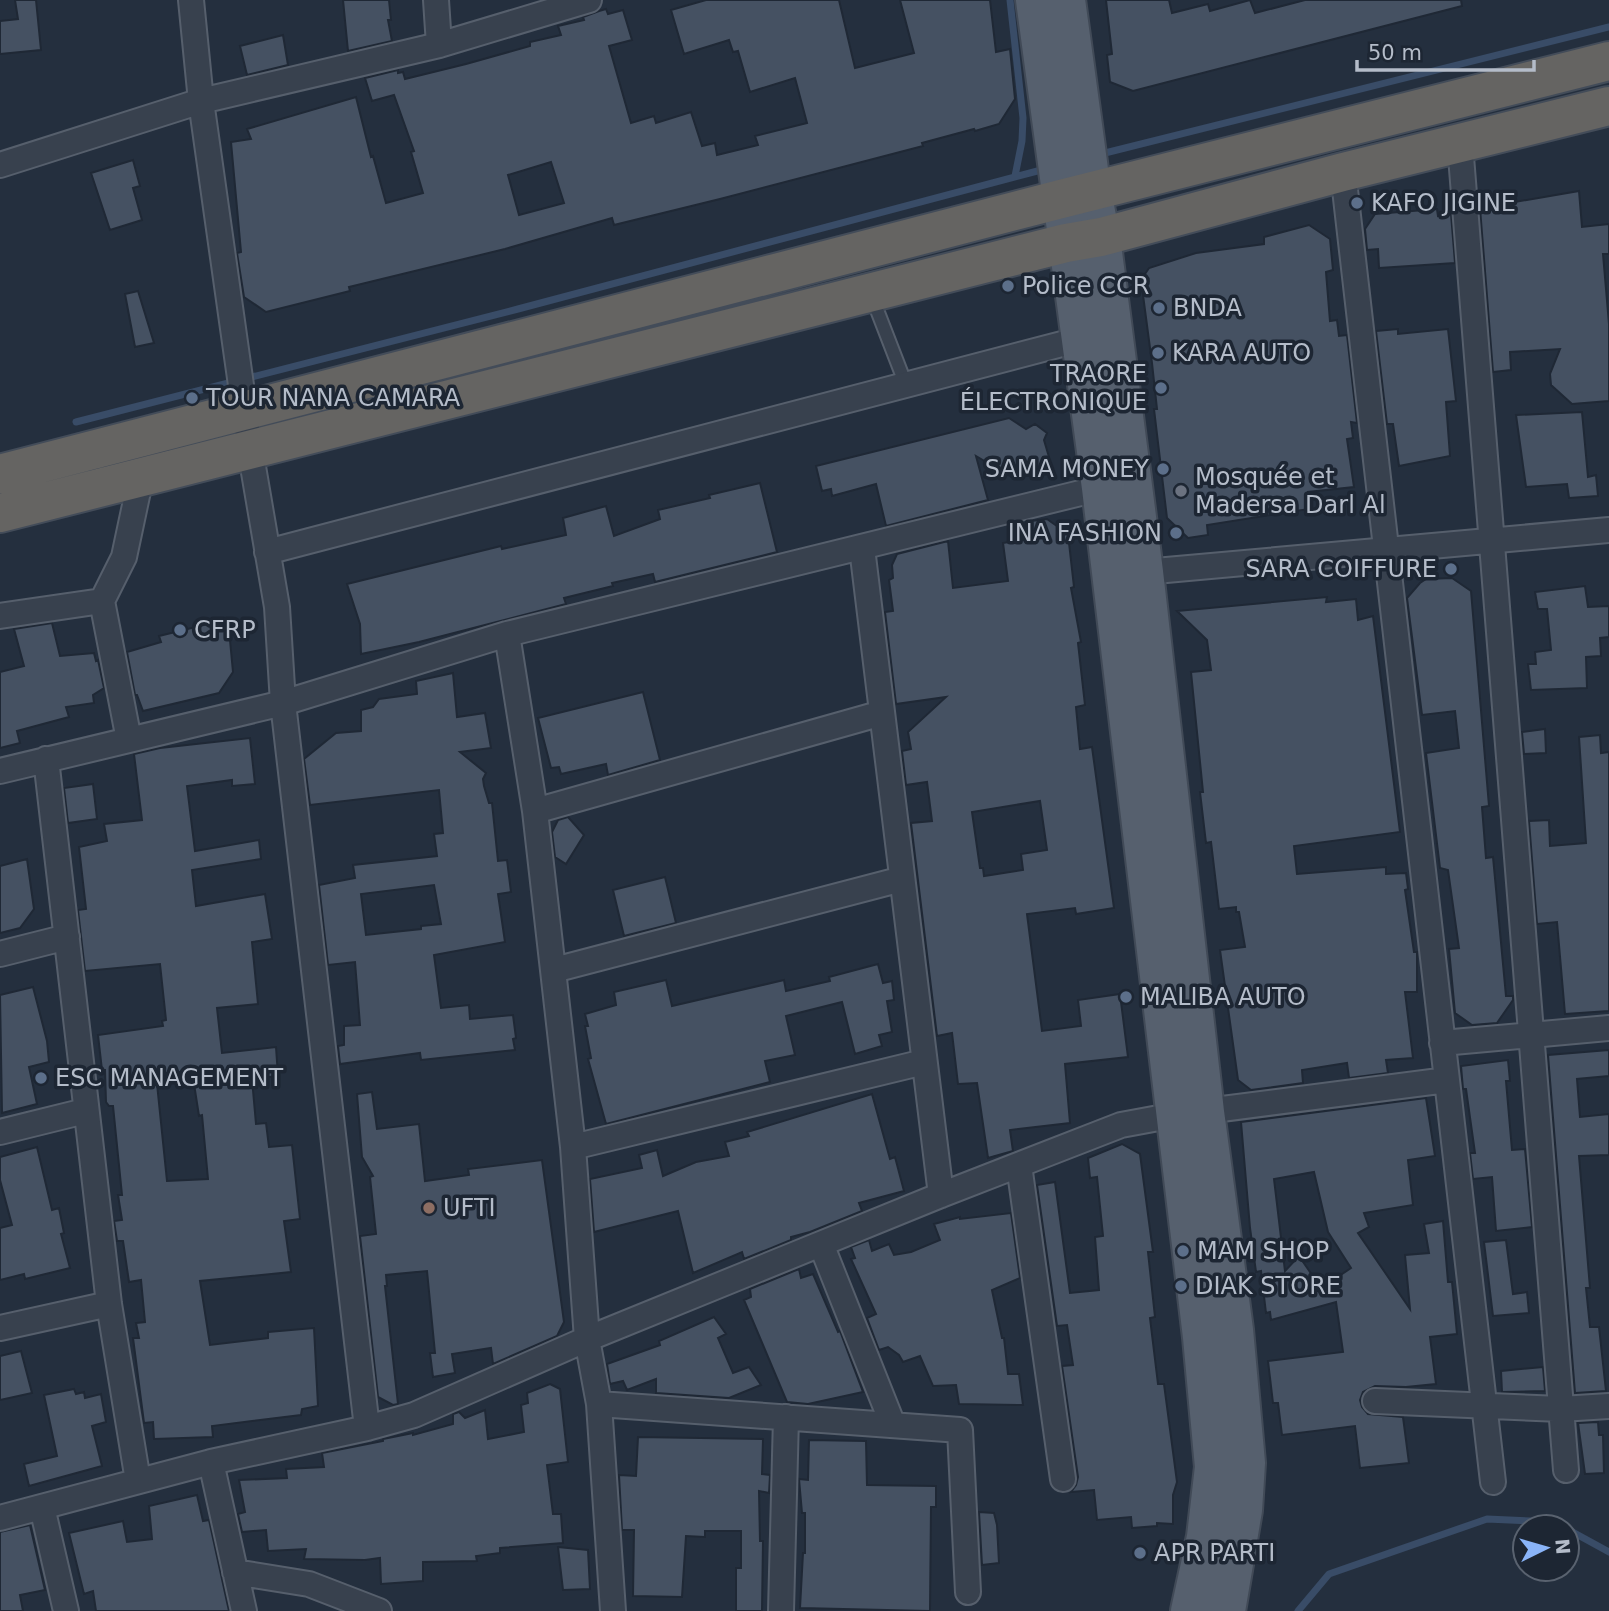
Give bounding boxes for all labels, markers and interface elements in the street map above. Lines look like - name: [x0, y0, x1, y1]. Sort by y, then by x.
- scale bar: [1357, 28, 1534, 72]
- text: 50 m: [1368, 41, 1422, 65]
- place label: KAFO JIGINE: [1371, 189, 1516, 217]
- marker: KAFO JIGINE: [1349, 195, 1365, 211]
- place label: Police CCR: [1022, 272, 1149, 300]
- marker: Police CCR: [1000, 278, 1016, 294]
- place label: BNDA: [1173, 294, 1242, 322]
- marker: BNDA: [1151, 300, 1167, 316]
- place label: KARA AUTO: [1172, 339, 1311, 367]
- marker: KARA AUTO: [1150, 345, 1166, 361]
- place label: TRAORE ÉLECTRONIQUE: [960, 360, 1147, 416]
- marker: TRAORE ÉLECTRONIQUE: [1153, 380, 1169, 396]
- place label: TOUR NANA CAMARA: [205, 384, 461, 412]
- marker: TOUR NANA CAMARA: [184, 390, 200, 406]
- place label: SAMA MONEY: [985, 455, 1149, 483]
- marker: SAMA MONEY: [1155, 461, 1171, 477]
- place label: Mosquée et Madersa Darl Al: [1195, 463, 1386, 519]
- marker: Mosquée et Madersa Darl Al: [1173, 483, 1189, 499]
- place label: INA FASHION: [1008, 519, 1162, 547]
- marker: INA FASHION: [1168, 525, 1184, 541]
- place label: SARA COIFFURE: [1245, 555, 1437, 583]
- marker: SARA COIFFURE: [1443, 561, 1459, 577]
- place label: CFRP: [194, 616, 256, 644]
- marker: CFRP: [172, 622, 188, 638]
- place label: MALIBA AUTO: [1140, 983, 1306, 1011]
- marker: MALIBA AUTO: [1118, 989, 1134, 1005]
- place label: ESC MANAGEMENT: [55, 1064, 283, 1092]
- marker: ESC MANAGEMENT: [33, 1070, 49, 1086]
- place label: UFTI: [443, 1194, 496, 1222]
- marker: UFTI: [421, 1200, 437, 1216]
- place label: MAM SHOP: [1197, 1237, 1329, 1265]
- marker: MAM SHOP: [1175, 1243, 1191, 1259]
- place label: DIAK STORE: [1195, 1272, 1341, 1300]
- marker: DIAK STORE: [1173, 1278, 1189, 1294]
- north arrow: [1511, 1513, 1581, 1583]
- text: N: [1551, 1538, 1575, 1555]
- place label: APR PARTI: [1154, 1539, 1275, 1567]
- marker: APR PARTI: [1132, 1545, 1148, 1561]

